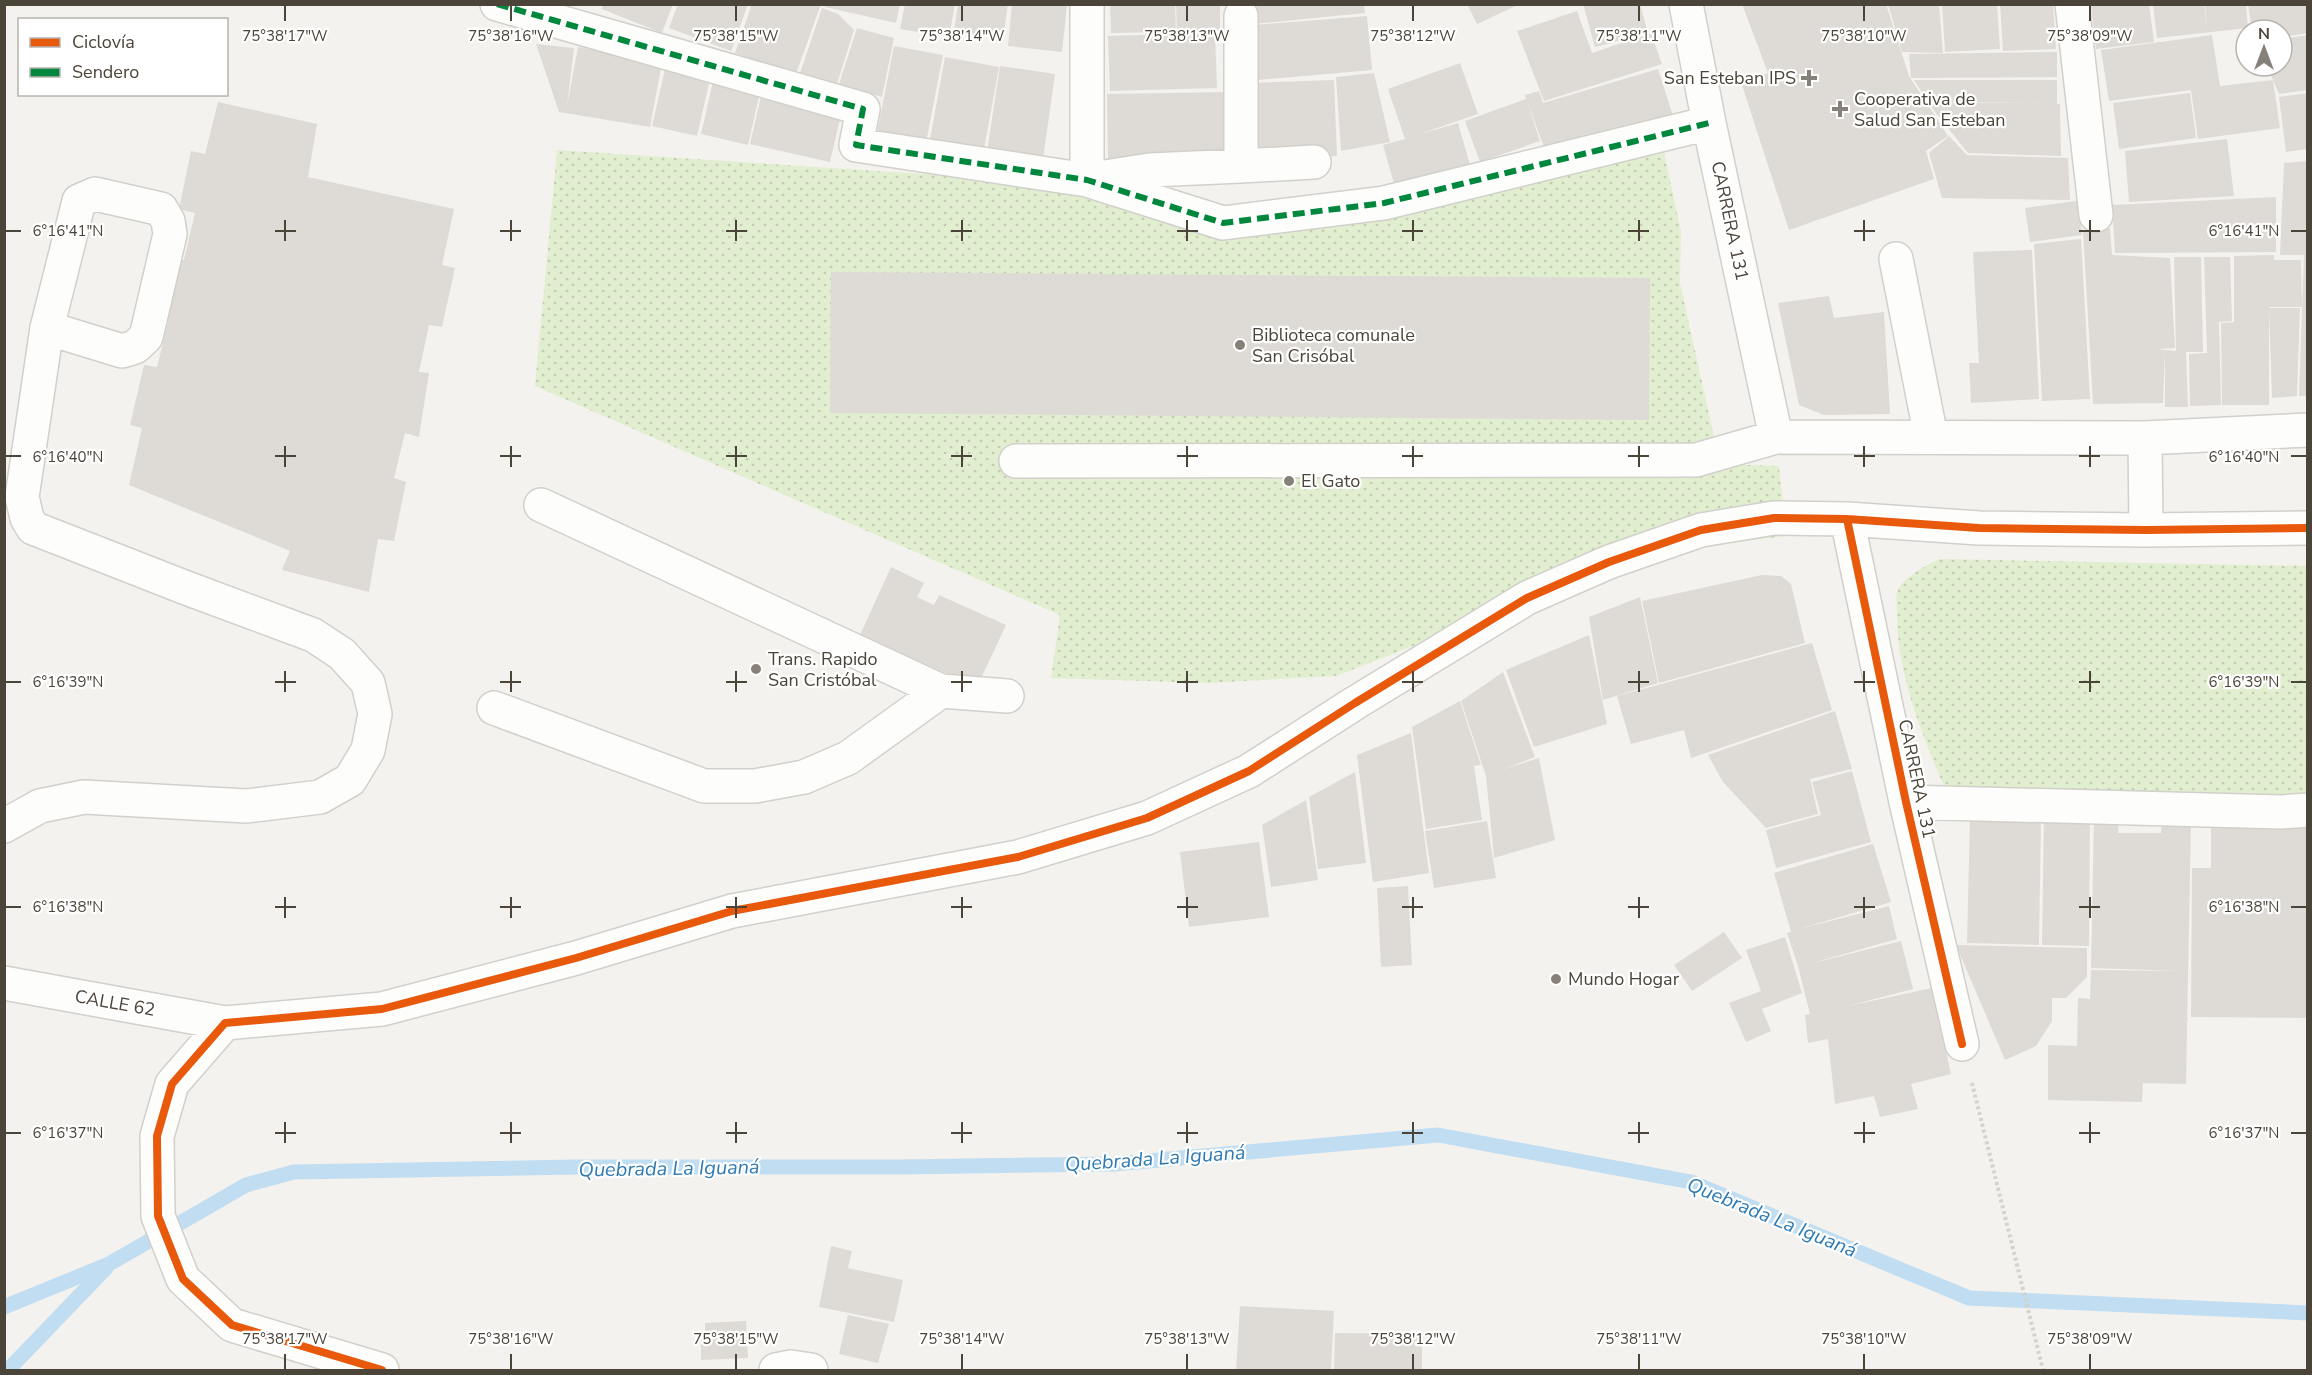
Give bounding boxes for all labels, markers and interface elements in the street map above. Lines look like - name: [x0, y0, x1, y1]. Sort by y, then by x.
- legend: [18, 18, 228, 96]
- north arrow: [2234, 18, 2294, 78]
- text: N: [2258, 23, 2270, 45]
- text: 75°38'17"W: [242, 26, 328, 46]
- text: 75°38'16"W: [468, 26, 554, 46]
- text: 75°38'15"W: [693, 26, 779, 46]
- text: 75°38'14"W: [919, 26, 1005, 46]
- text: 75°38'13"W: [1144, 26, 1230, 46]
- text: 75°38'12"W: [1370, 26, 1456, 46]
- text: 75°38'11"W: [1596, 26, 1682, 46]
- text: 75°38'10"W: [1821, 26, 1907, 46]
- text: 75°38'09"W: [2047, 26, 2133, 46]
- text: Ciclovía: [72, 30, 135, 54]
- text: Sendero: [72, 60, 139, 84]
- place label: San Esteban IPS: [1664, 66, 1796, 90]
- marker: San Esteban IPS: [1800, 69, 1818, 87]
- place label: Cooperativa de Salud San Esteban: [1854, 87, 2006, 132]
- marker: Cooperativa de Salud San Esteban: [1831, 100, 1849, 118]
- street label: CARRERA 131: [1706, 159, 1754, 283]
- text: 6°16'41"N: [33, 221, 103, 241]
- text: 6°16'41"N: [2209, 221, 2279, 241]
- place label: Biblioteca comunale San Crisóbal: [1252, 323, 1415, 368]
- marker: Biblioteca comunale San Crisóbal: [1233, 338, 1247, 352]
- text: 6°16'40"N: [33, 447, 103, 467]
- text: 6°16'40"N: [2209, 447, 2279, 467]
- place label: El Gato: [1301, 469, 1360, 493]
- marker: El Gato: [1282, 474, 1296, 488]
- place label: Trans. Rapido San Cristóbal: [768, 647, 878, 692]
- marker: Trans. Rapido San Cristóbal: [749, 662, 763, 676]
- text: 6°16'39"N: [33, 672, 103, 692]
- text: 6°16'39"N: [2209, 672, 2279, 692]
- street label: CARRERA 131: [1893, 717, 1941, 841]
- text: 6°16'38"N: [33, 897, 103, 917]
- text: 6°16'38"N: [2209, 897, 2279, 917]
- place label: Mundo Hogar: [1568, 967, 1680, 991]
- marker: Mundo Hogar: [1549, 972, 1563, 986]
- street label: CALLE 62: [73, 984, 157, 1022]
- text: 6°16'37"N: [33, 1123, 103, 1143]
- text: 6°16'37"N: [2209, 1123, 2279, 1143]
- water label: Quebrada La Iguaná: [1064, 1139, 1247, 1178]
- water label: Quebrada La Iguaná: [578, 1153, 760, 1184]
- water label: Quebrada La Iguaná: [1683, 1171, 1861, 1264]
- text: 75°38'17"W: [242, 1329, 328, 1349]
- text: 75°38'16"W: [468, 1329, 554, 1349]
- text: 75°38'15"W: [693, 1329, 779, 1349]
- text: 75°38'14"W: [919, 1329, 1005, 1349]
- text: 75°38'13"W: [1144, 1329, 1230, 1349]
- text: 75°38'12"W: [1370, 1329, 1456, 1349]
- text: 75°38'11"W: [1596, 1329, 1682, 1349]
- text: 75°38'10"W: [1821, 1329, 1907, 1349]
- text: 75°38'09"W: [2047, 1329, 2133, 1349]

